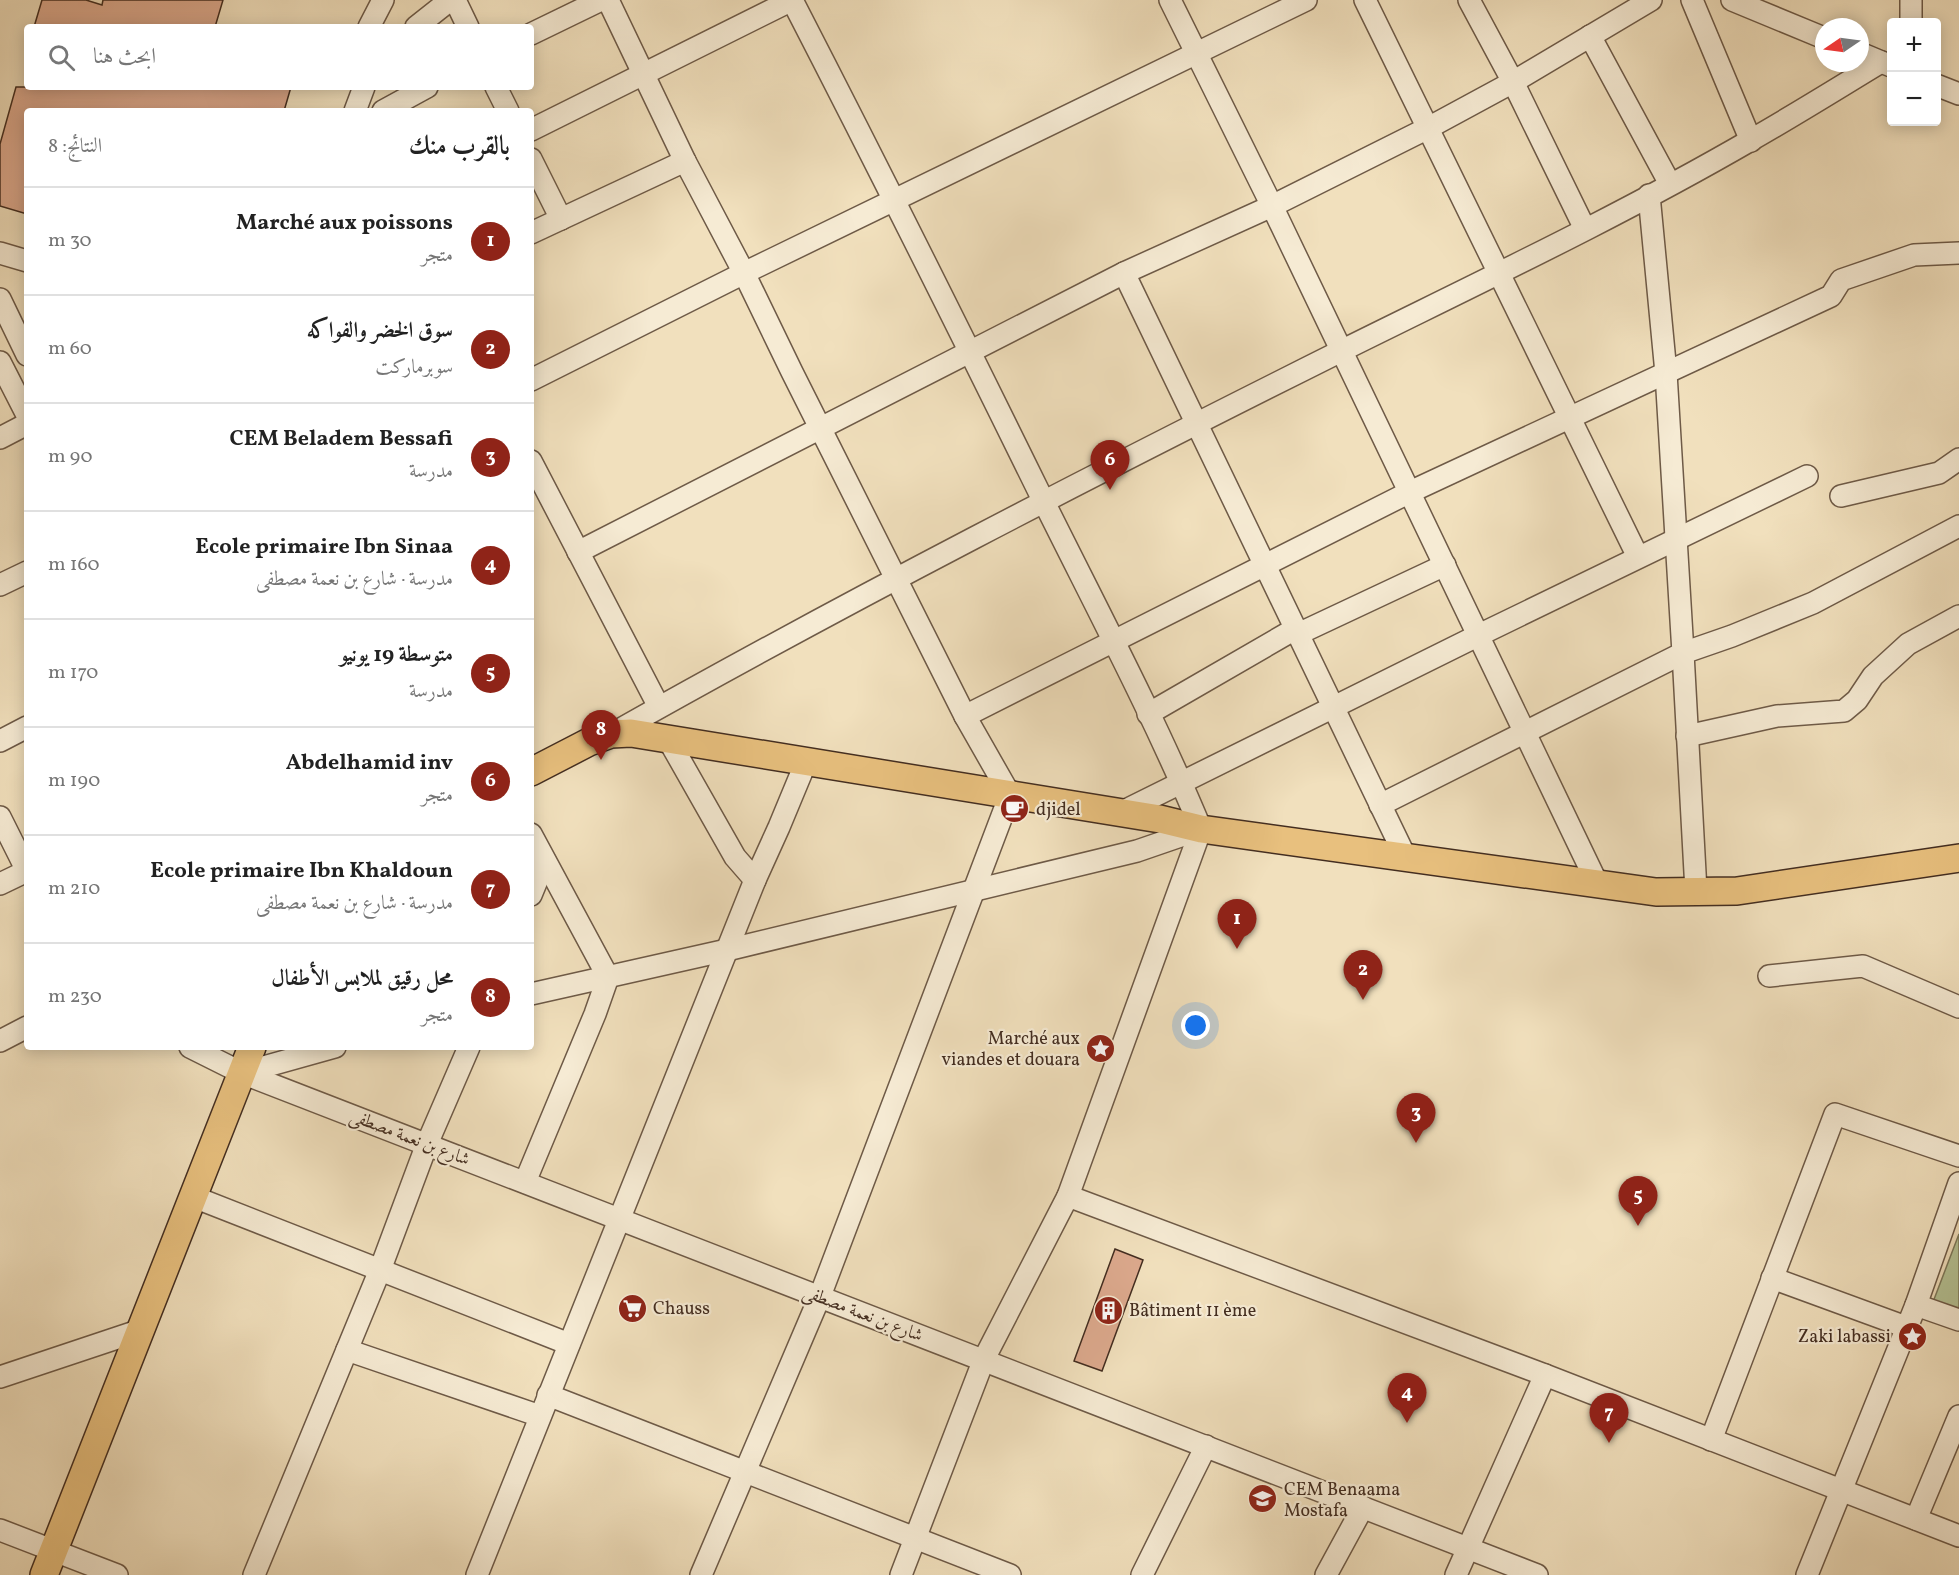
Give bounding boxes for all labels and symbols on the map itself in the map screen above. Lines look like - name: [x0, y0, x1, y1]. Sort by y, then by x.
- north arrow: [1815, 18, 1869, 72]
- pin: 6: [1090, 440, 1130, 490]
- pin: 8: [582, 710, 620, 760]
- cafe icon: djidel: [999, 793, 1031, 825]
- place label: djidel: [1036, 798, 1081, 823]
- pin: 1: [1218, 900, 1256, 949]
- pin: 2: [1344, 950, 1382, 1000]
- your location: [1181, 1011, 1210, 1040]
- place label: Marché aux viandes et douara: [942, 1027, 1080, 1073]
- place icon: Marché aux viandes et douara: [1085, 1032, 1117, 1064]
- pin: 3: [1396, 1094, 1436, 1143]
- street label: شارع بن نعمة مصطفى: [345, 1104, 473, 1174]
- pin: 5: [1618, 1176, 1658, 1226]
- street label: شارع بن نعمة مصطفى: [798, 1280, 926, 1350]
- supermarket icon: Chauss: [616, 1292, 648, 1324]
- building icon: Bâtiment 11 ème: [1092, 1294, 1124, 1326]
- place label: Chauss: [653, 1297, 710, 1322]
- place label: Bâtiment 11 ème: [1129, 1299, 1256, 1324]
- place icon: Zaki labassi: [1896, 1320, 1928, 1352]
- place label: Zaki labassi: [1798, 1325, 1891, 1350]
- pin: 4: [1388, 1374, 1426, 1423]
- pin: 7: [1590, 1394, 1628, 1443]
- place label: CEM Benaama Mostafa: [1284, 1478, 1400, 1524]
- school or university icon: CEM Benaama Mostafa: [1247, 1483, 1279, 1515]

